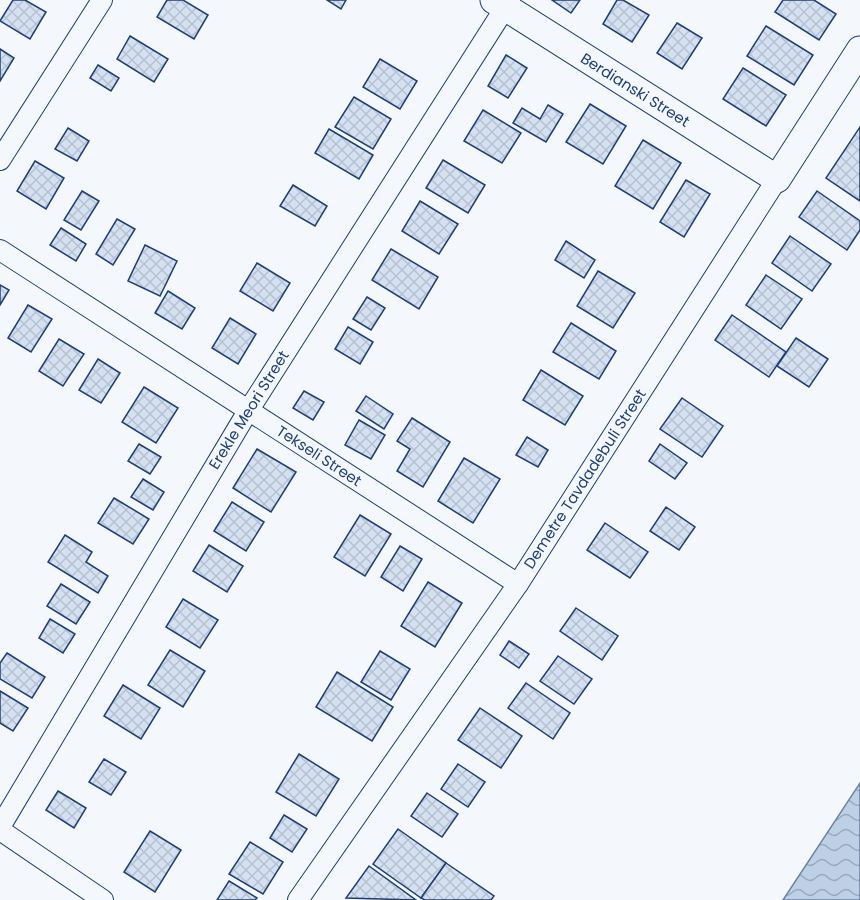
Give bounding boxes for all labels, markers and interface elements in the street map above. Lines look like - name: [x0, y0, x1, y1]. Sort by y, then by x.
- street label: Berdianski Street: [577, 48, 694, 132]
- street label: Erekle Meori Street: [204, 346, 294, 473]
- street label: Demetre Tavdadebuli Street: [518, 385, 651, 573]
- street label: Tekseli Street: [273, 420, 366, 491]

